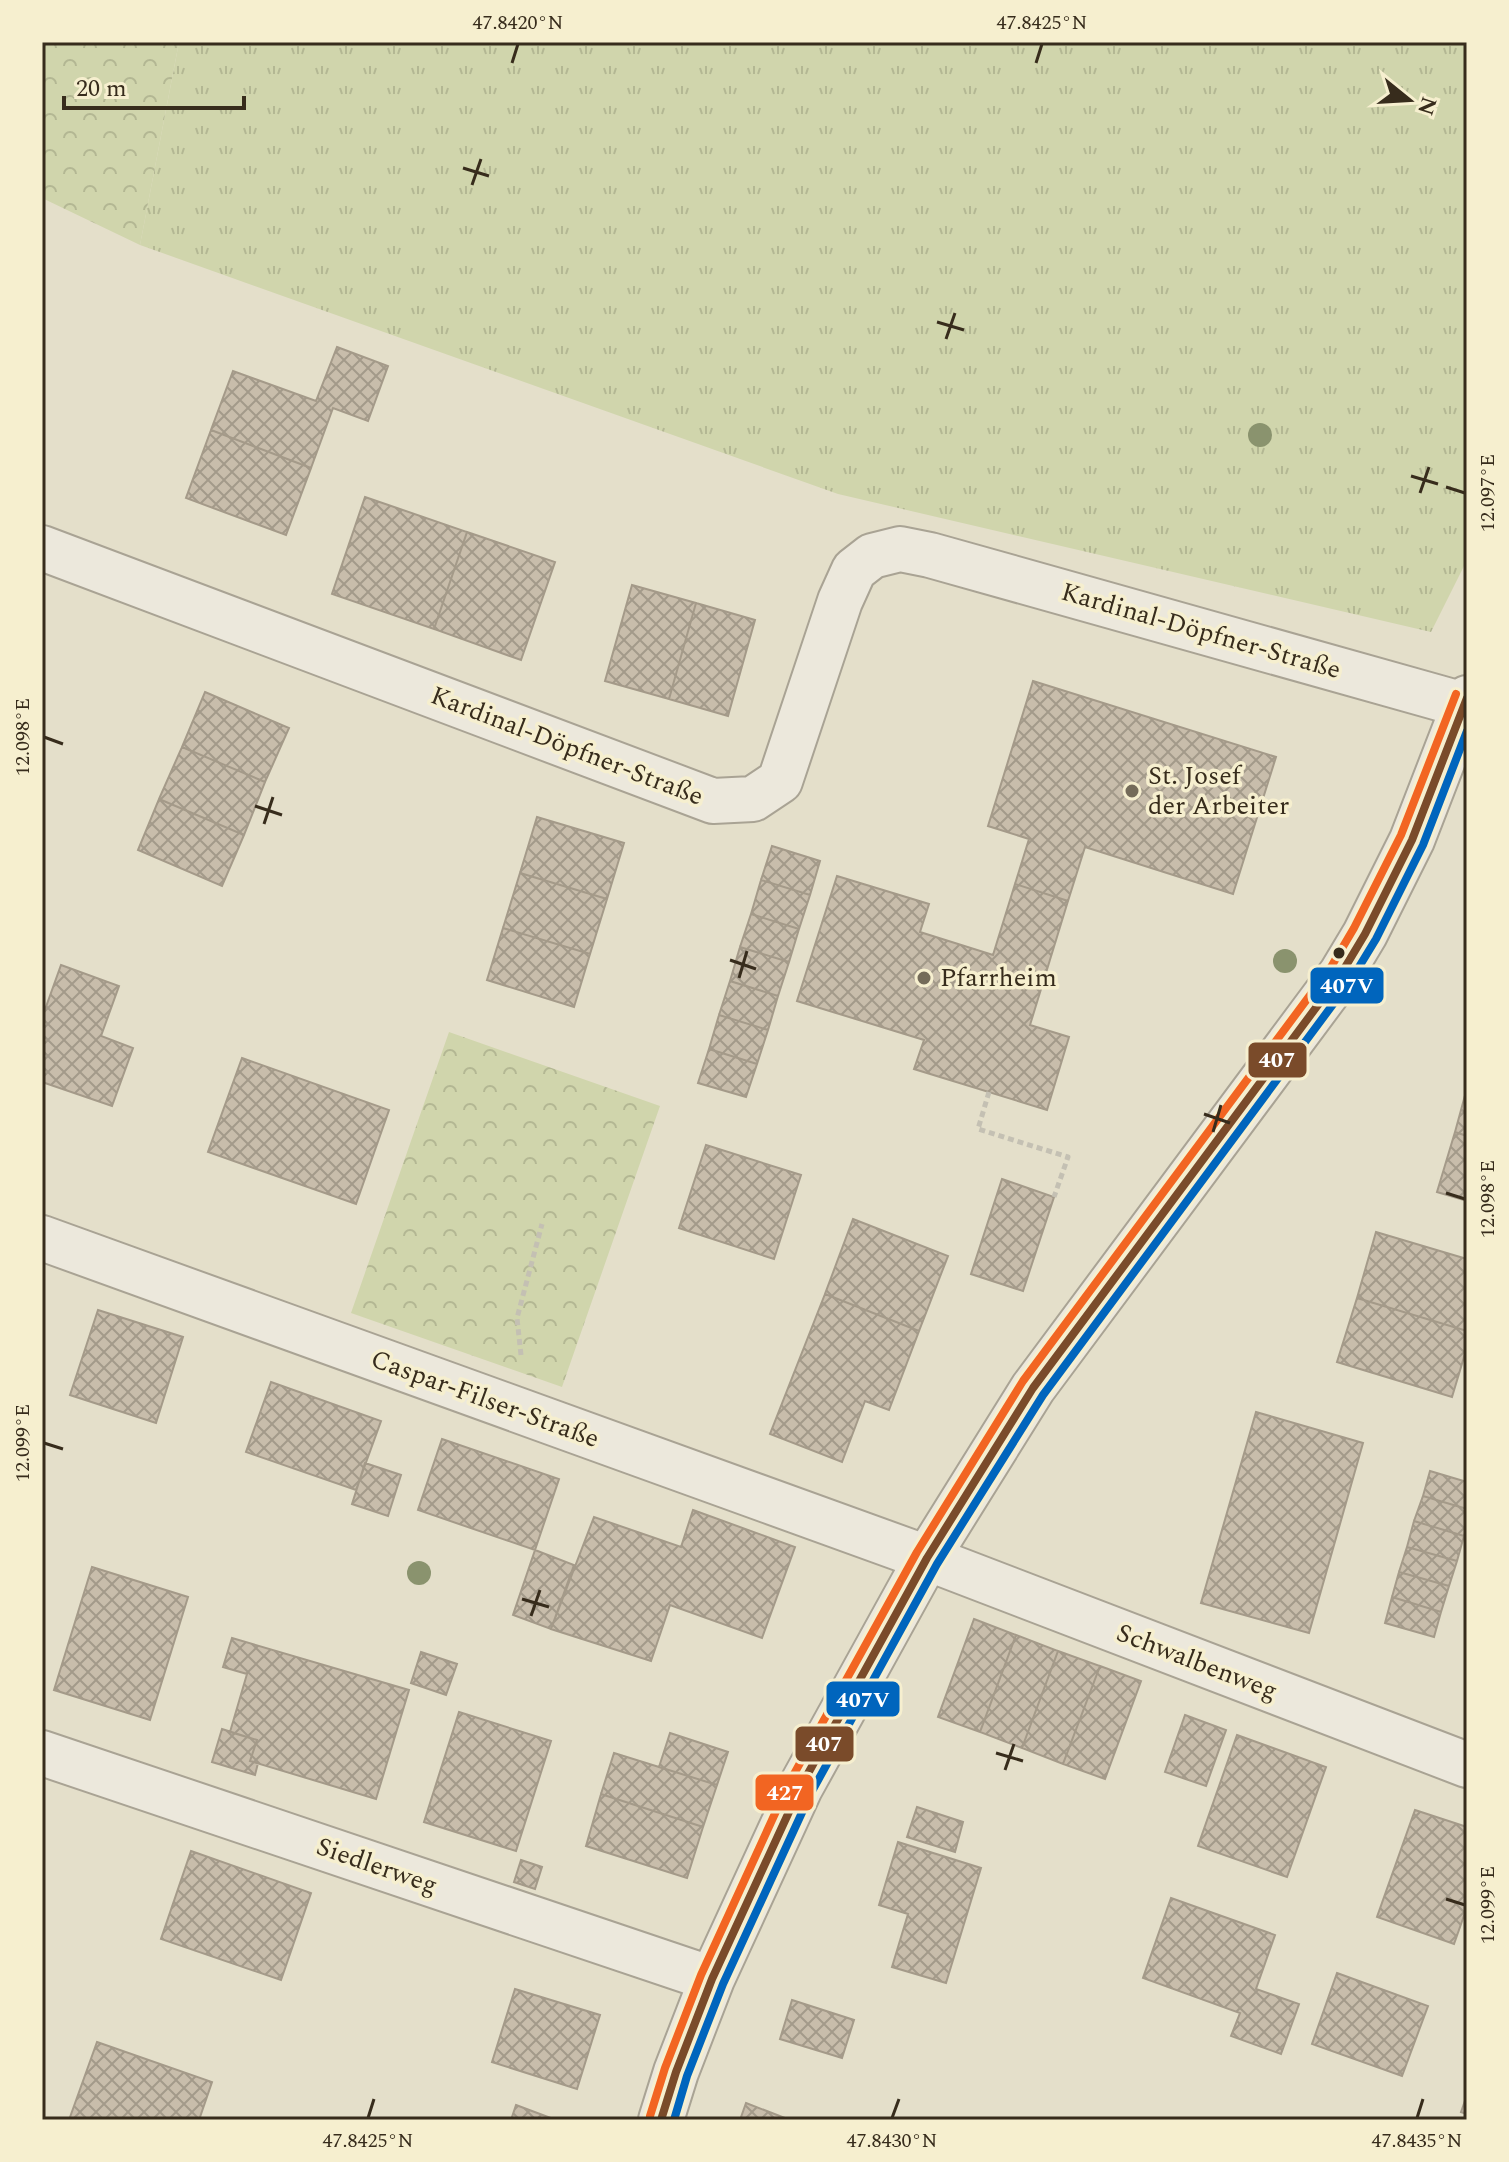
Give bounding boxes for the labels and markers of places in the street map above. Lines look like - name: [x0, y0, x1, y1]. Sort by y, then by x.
- place label: St. Josef der Arbeiter: [1148, 756, 1289, 826]
- marker: St. Josef der Arbeiter: [1123, 782, 1141, 800]
- unlabelled marker: [1331, 945, 1347, 961]
- place label: Pfarrheim: [940, 958, 1057, 998]
- marker: Pfarrheim: [915, 969, 933, 987]

